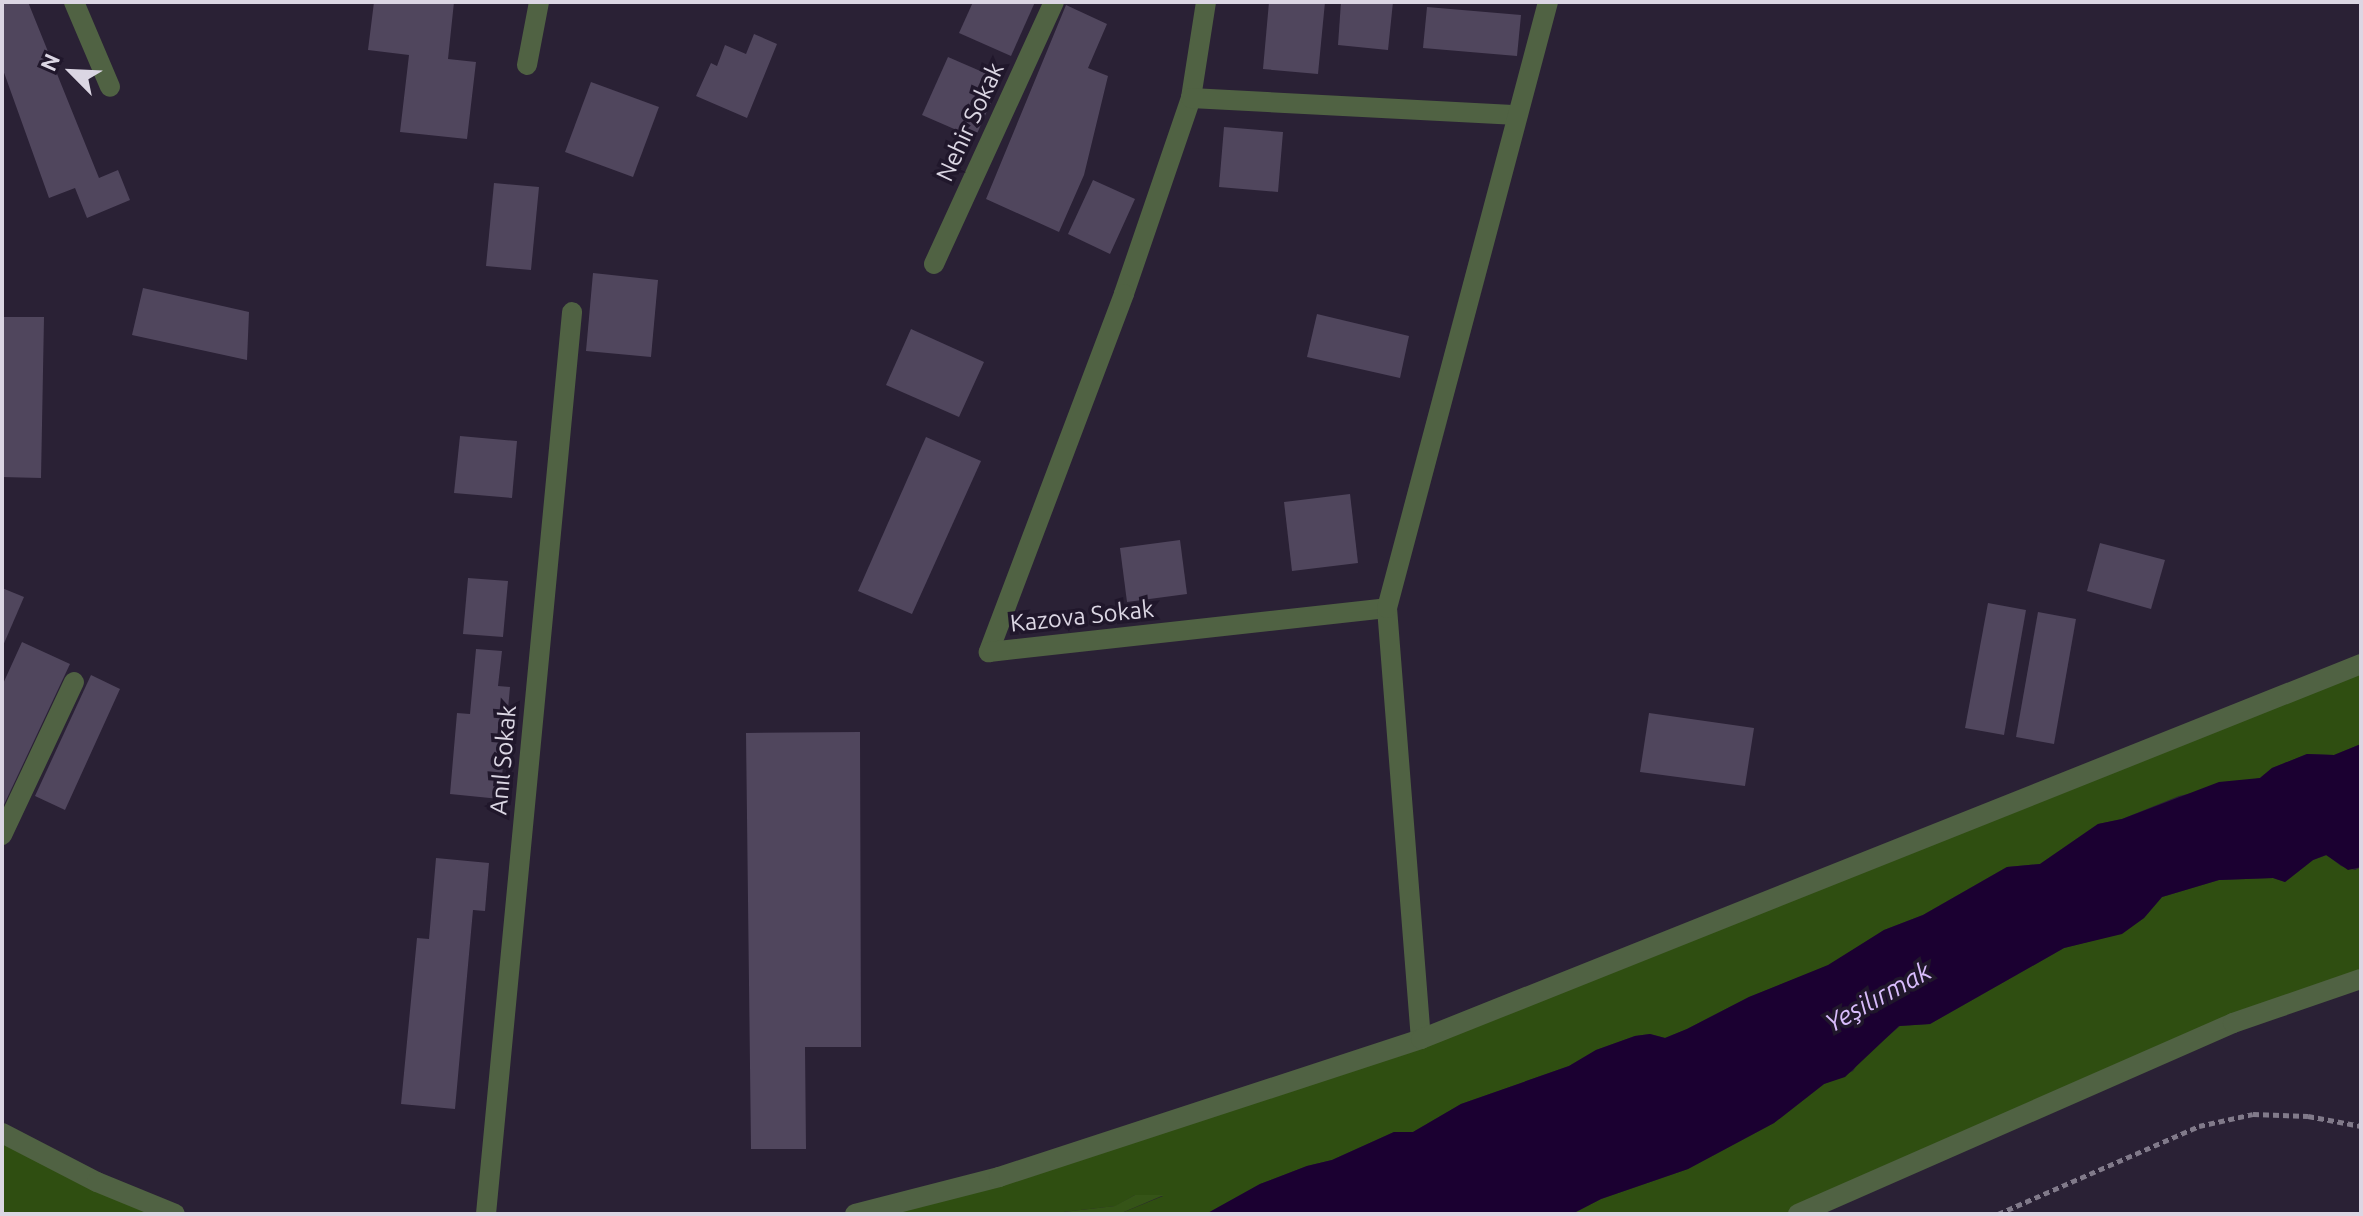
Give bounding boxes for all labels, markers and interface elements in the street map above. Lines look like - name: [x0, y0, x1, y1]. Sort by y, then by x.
- north arrow: [32, 32, 112, 112]
- text: N: [35, 49, 64, 75]
- street label: Nehir Sokak: [930, 58, 1010, 186]
- street label: Kazova Sokak: [1009, 594, 1155, 638]
- street label: Anıl Sokak: [484, 704, 522, 816]
- water label: Yeşilırmak: [1819, 955, 1937, 1039]

